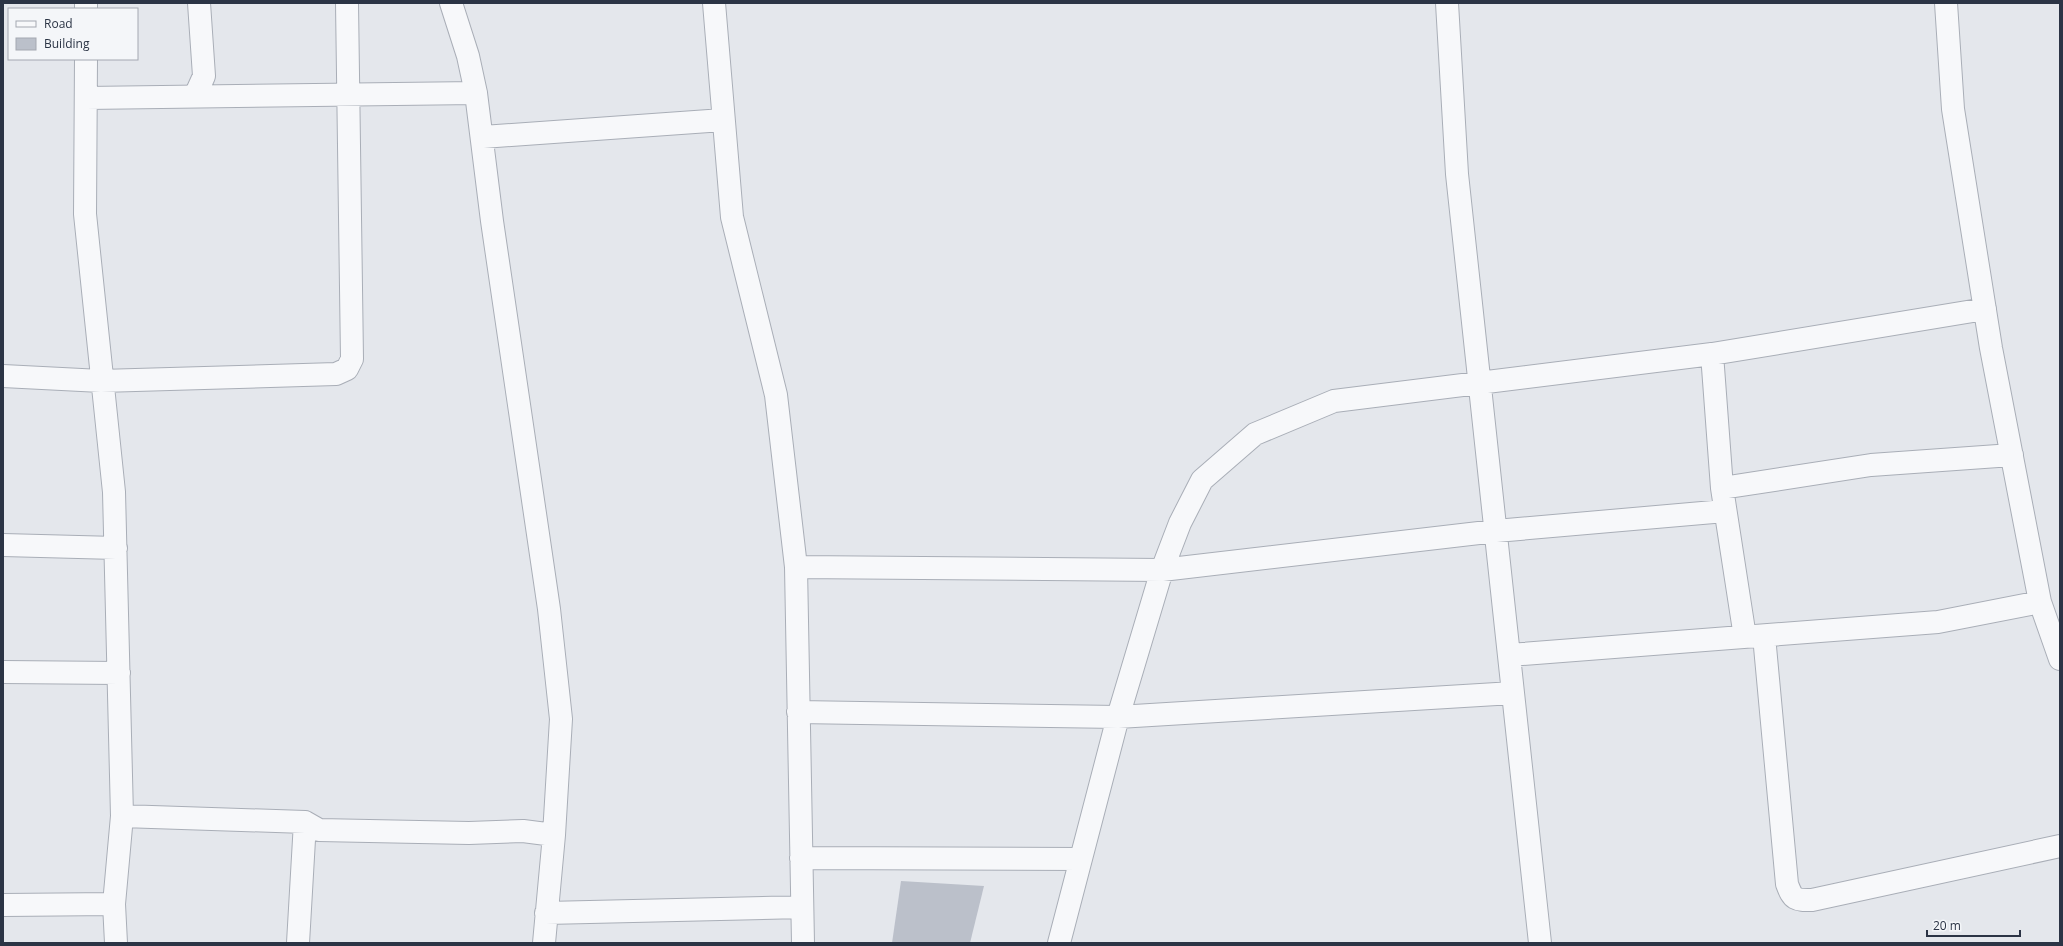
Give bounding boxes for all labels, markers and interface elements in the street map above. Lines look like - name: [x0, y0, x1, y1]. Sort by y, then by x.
- legend: [8, 8, 138, 60]
- text: Road: [44, 15, 73, 32]
- text: Building: [44, 35, 90, 52]
- scale bar: [1927, 912, 2020, 938]
- text: 20 m: [1933, 917, 1961, 934]

